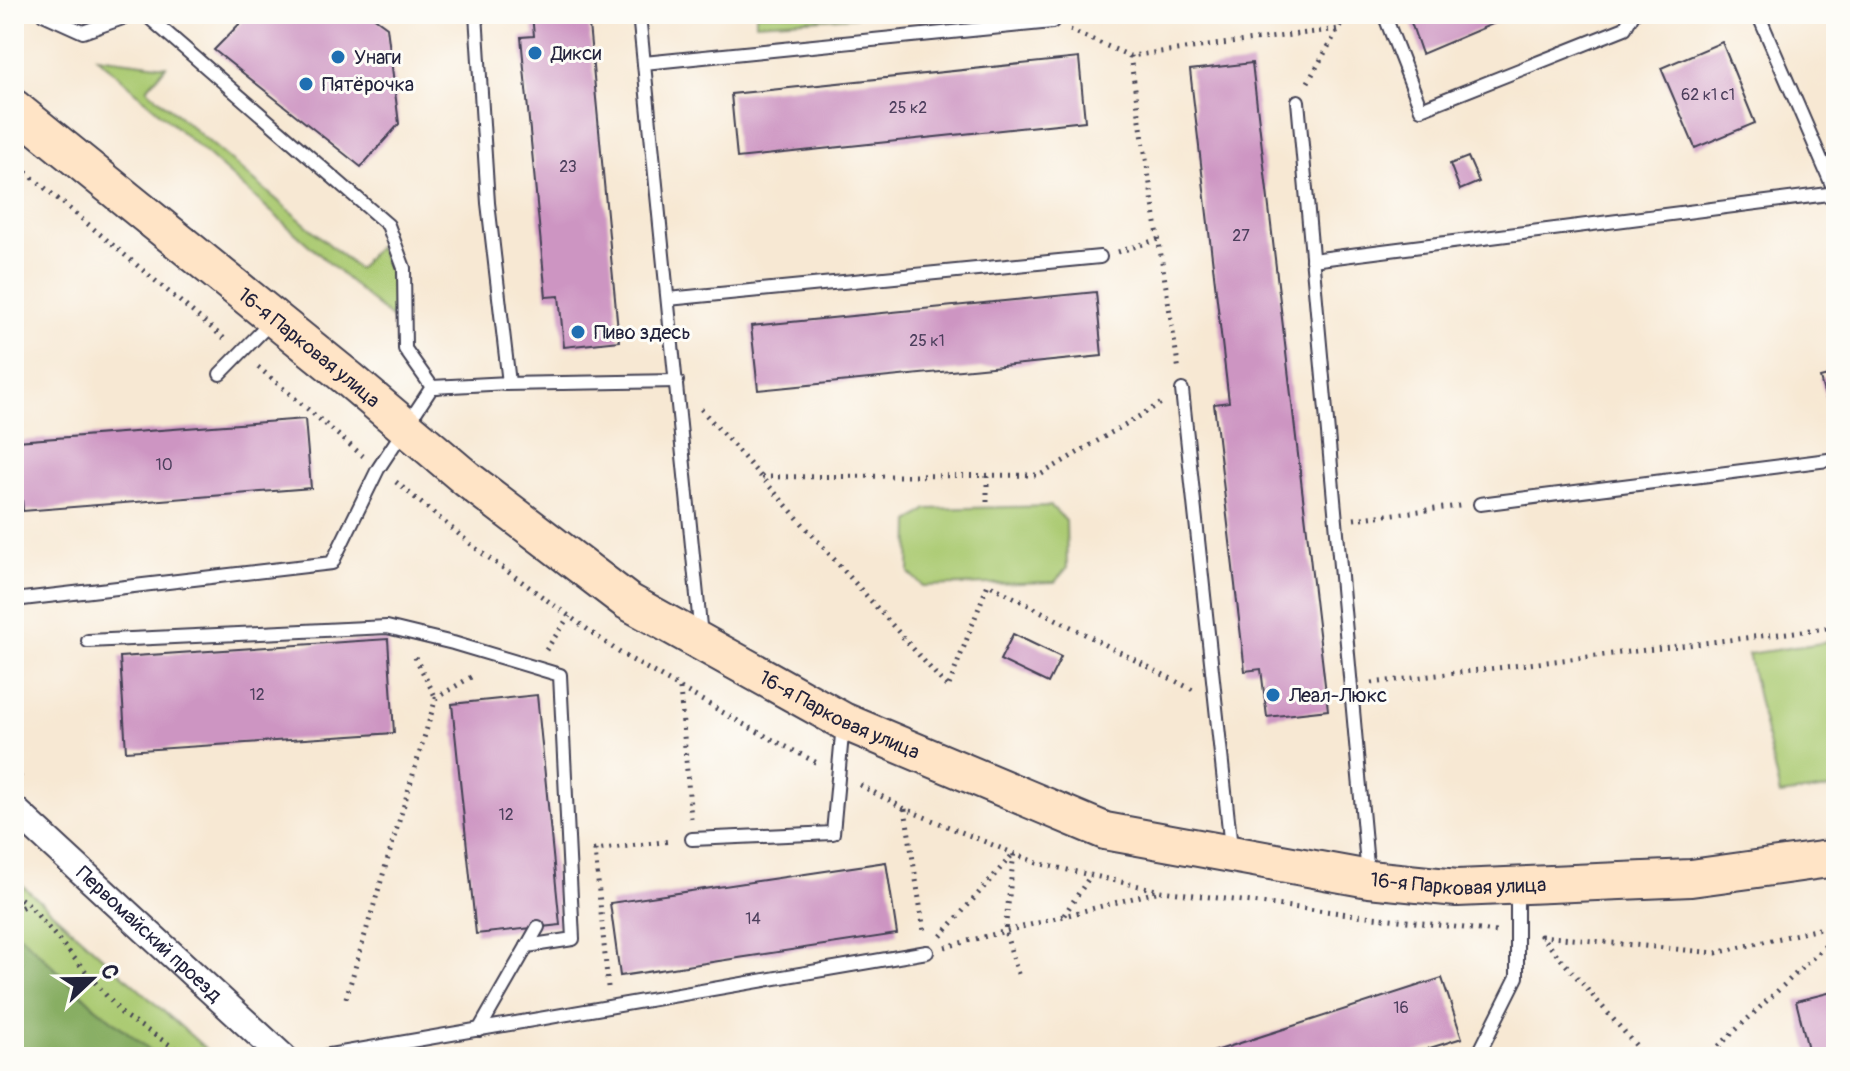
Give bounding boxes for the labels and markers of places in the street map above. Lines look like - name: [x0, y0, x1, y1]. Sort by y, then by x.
- place label: Дикси: [550, 41, 601, 66]
- marker: Дикси: [526, 44, 544, 62]
- place label: Унаги: [354, 45, 401, 70]
- marker: Унаги: [329, 48, 347, 66]
- place label: Пятёрочка: [322, 72, 414, 97]
- marker: Пятёрочка: [297, 75, 315, 93]
- place label: Пиво здесь: [594, 320, 691, 345]
- marker: Пиво здесь: [569, 323, 587, 341]
- place label: Леал-Люкс: [1288, 683, 1387, 708]
- marker: Леал-Люкс: [1264, 686, 1282, 704]

